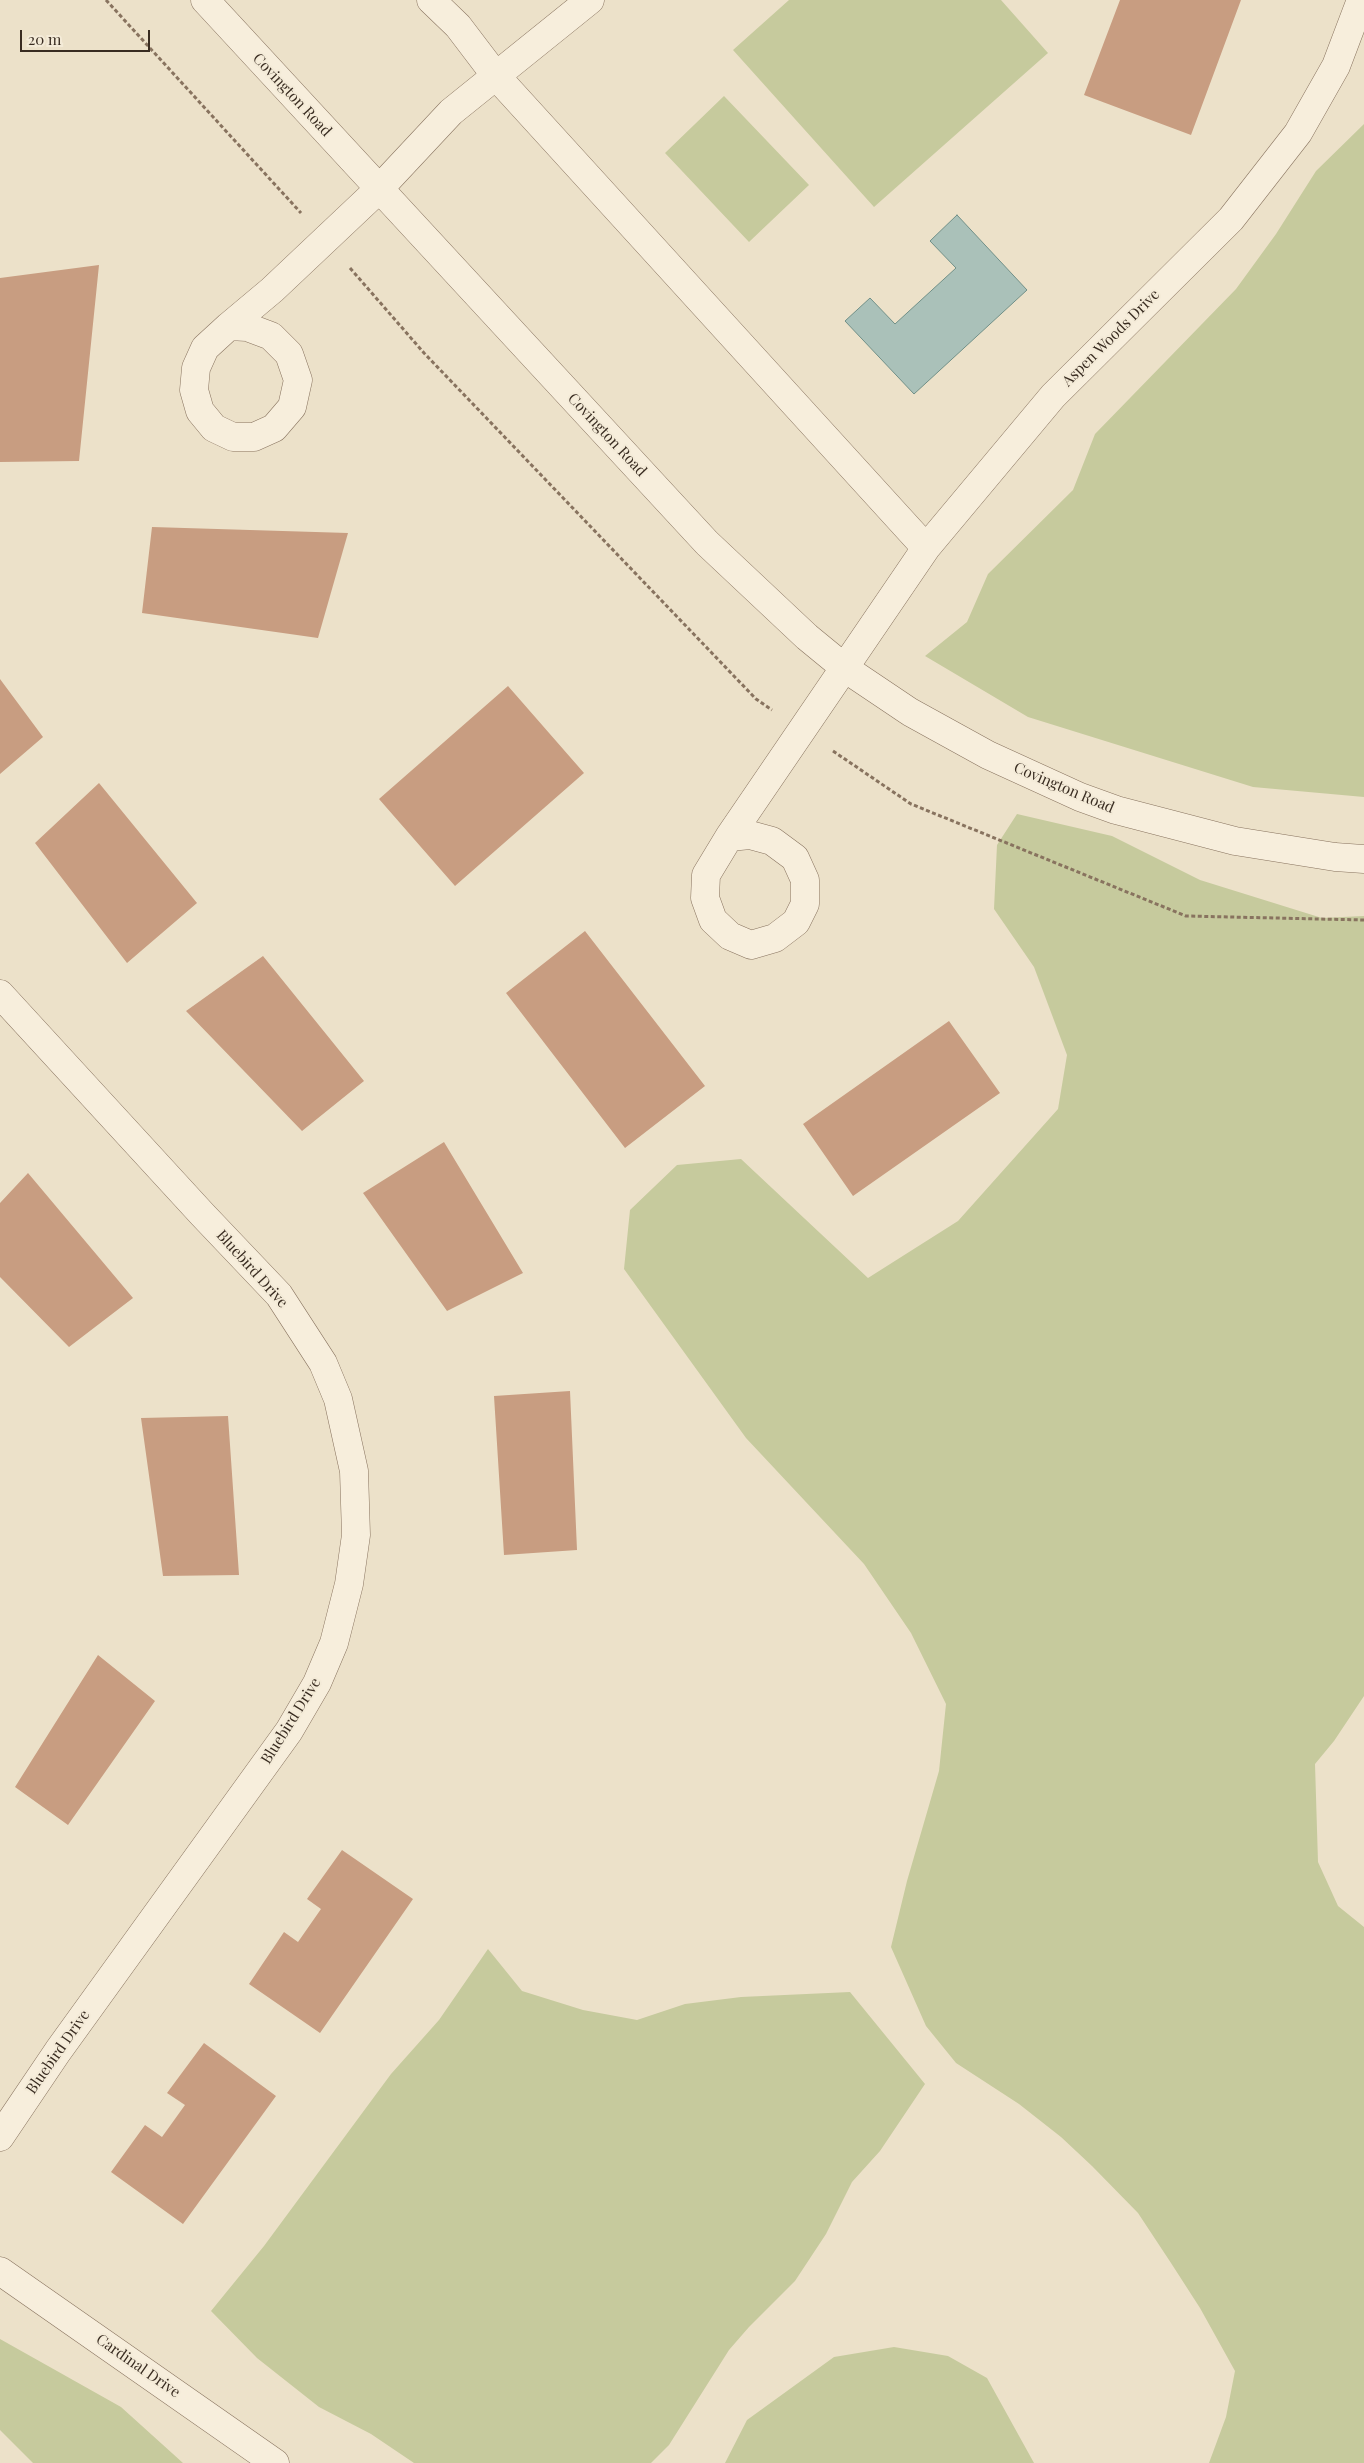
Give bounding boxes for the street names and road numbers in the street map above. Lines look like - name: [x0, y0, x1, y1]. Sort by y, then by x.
- street label: Covington Road: [249, 50, 335, 140]
- street label: Aspen Woods Drive: [1059, 286, 1163, 390]
- street label: Covington Road: [564, 390, 650, 480]
- street label: Covington Road: [1011, 759, 1117, 817]
- street label: Bluebird Drive: [212, 1226, 292, 1312]
- street label: Bluebird Drive: [257, 1675, 325, 1767]
- street label: Bluebird Drive: [22, 2007, 94, 2097]
- street label: Cardinal Drive: [93, 2330, 183, 2402]

